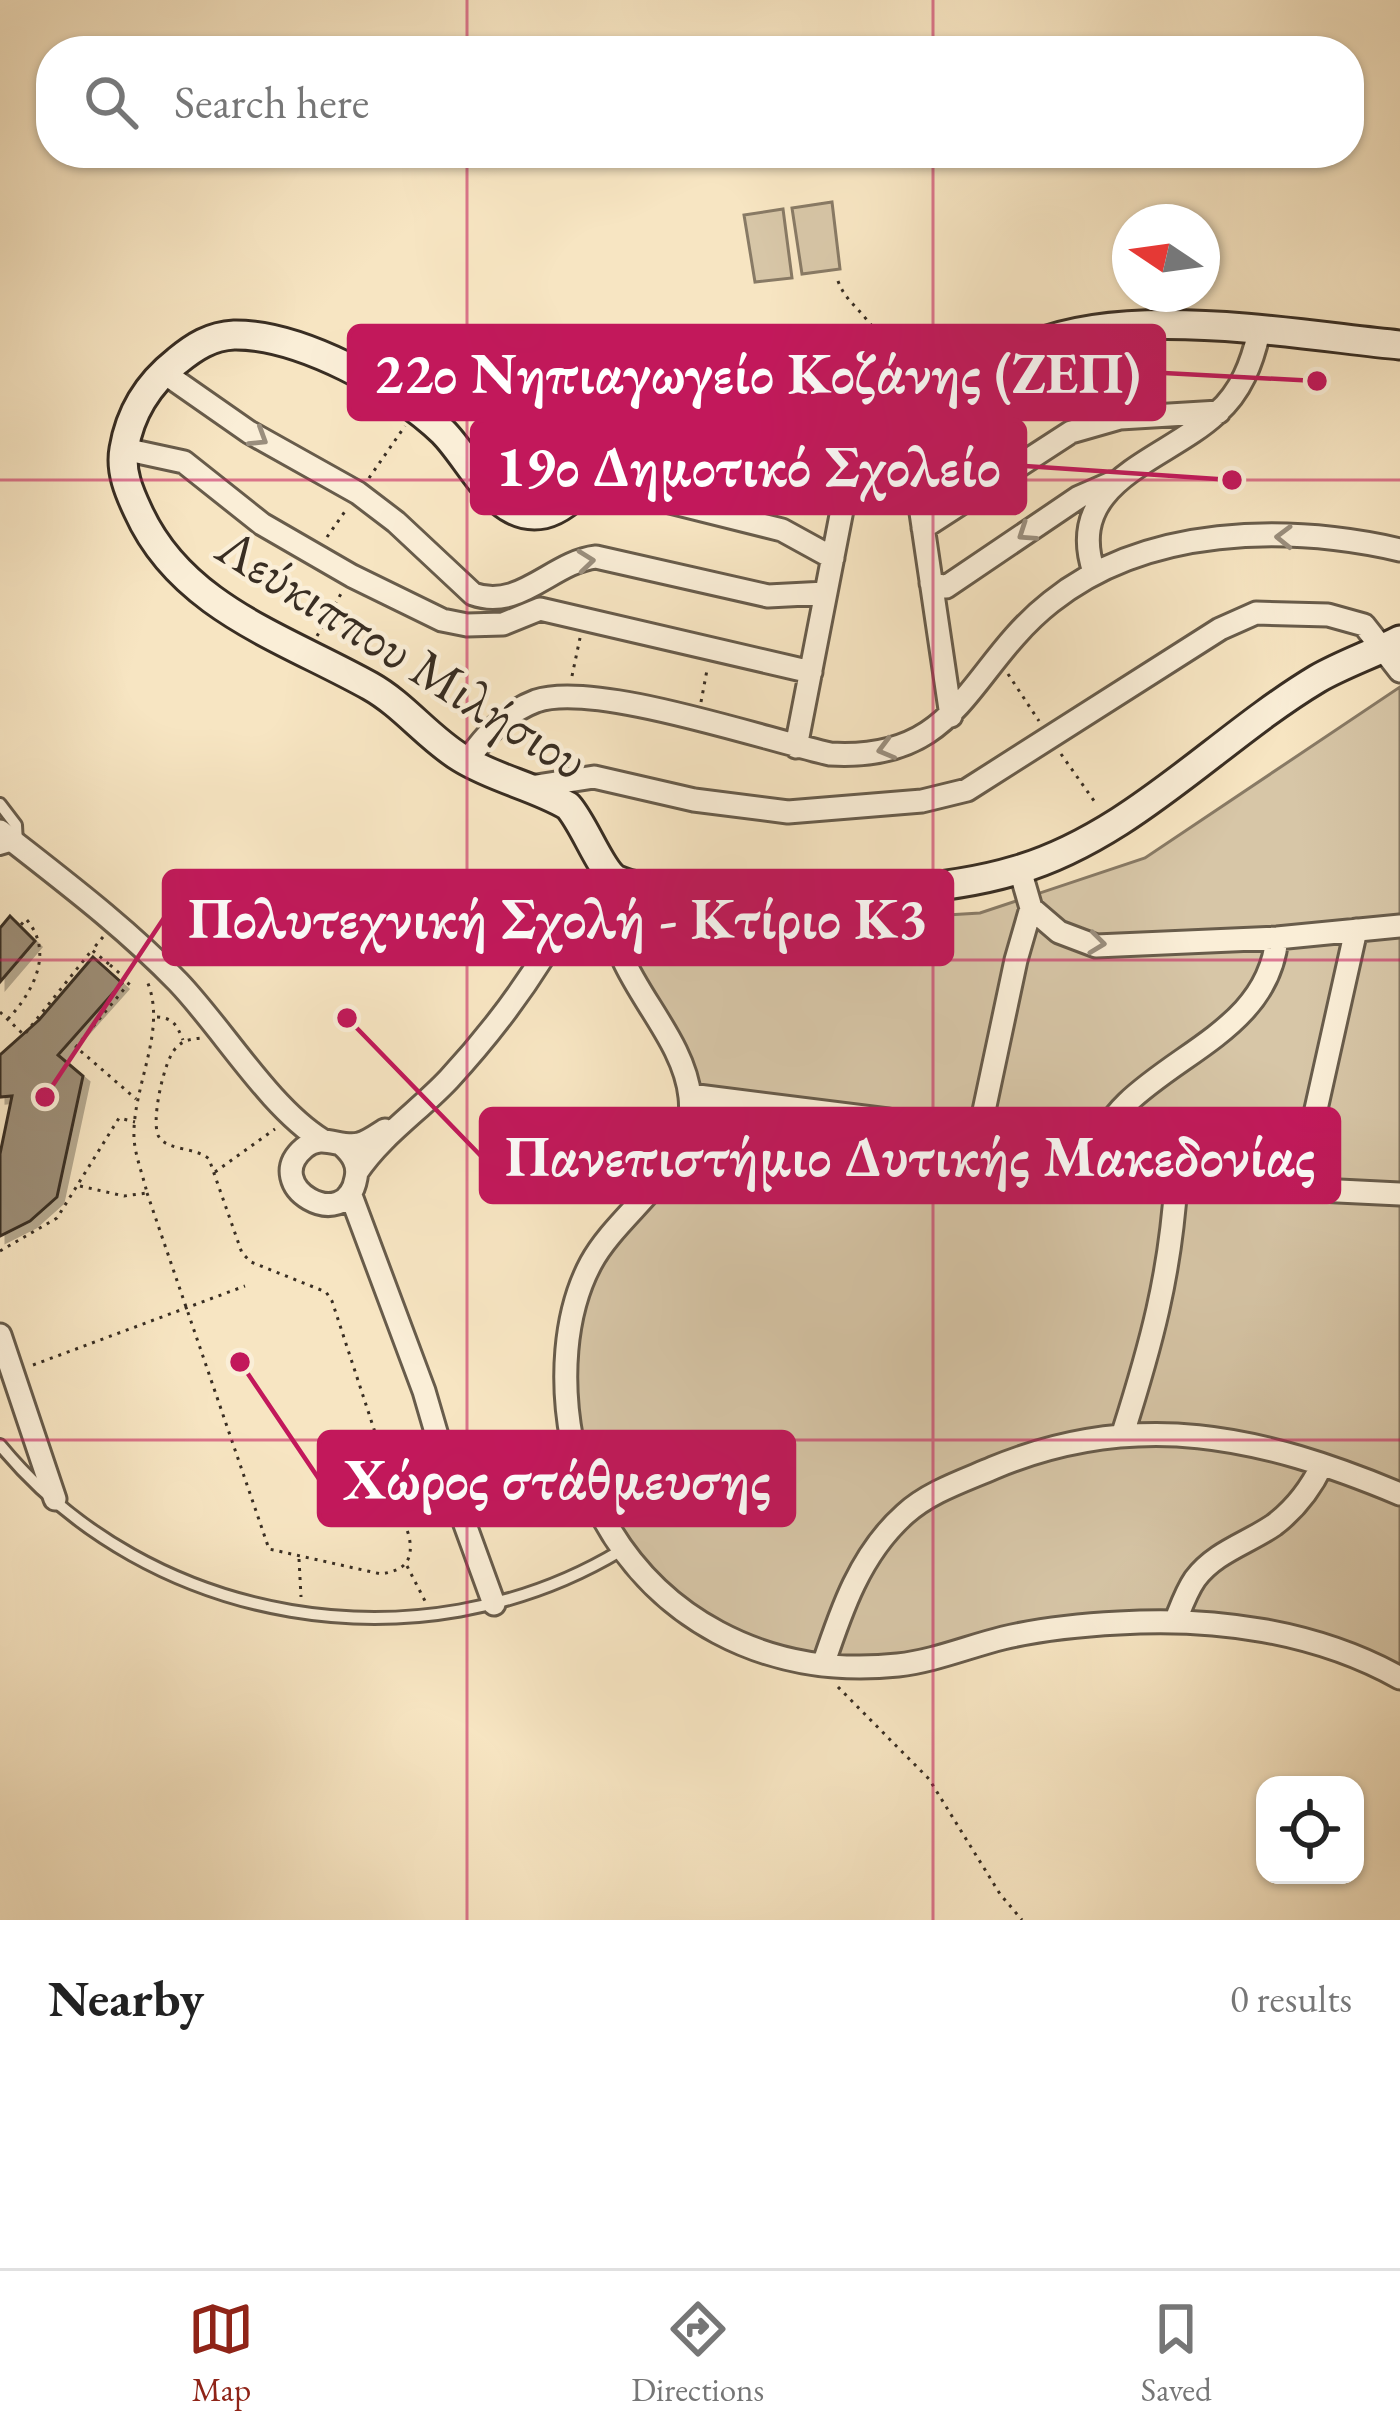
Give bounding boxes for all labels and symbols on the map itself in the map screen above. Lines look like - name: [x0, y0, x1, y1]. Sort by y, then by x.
- north arrow: [1112, 204, 1220, 312]
- callout: 22ο Νηπιαγωγείο Κοζάνης (ΖΕΠ): [349, 326, 1164, 419]
- text: 22ο Νηπιαγωγείο Κοζάνης (ΖΕΠ): [373, 336, 1141, 410]
- callout: 19ο Δημοτικό Σχολείο: [472, 420, 1025, 513]
- one-way arrow: [246, 424, 268, 447]
- text: 19ο Δημοτικό Σχολείο: [495, 429, 1001, 503]
- street label: Λεύκιππου Μιλήσιου: [204, 510, 602, 795]
- one-way arrow: [1017, 519, 1039, 541]
- one-way arrow: [1274, 525, 1293, 551]
- one-way arrow: [576, 549, 596, 575]
- one-way arrow: [876, 734, 897, 759]
- callout: Πολυτεχνική Σχολή - Κτίριο Κ3: [164, 871, 952, 964]
- text: Πολυτεχνική Σχολή - Κτίριο Κ3: [188, 881, 928, 955]
- one-way arrow: [1087, 930, 1107, 956]
- callout: Πανεπιστήμιο Δυτικής Μακεδονίας: [481, 1109, 1339, 1202]
- text: Πανεπιστήμιο Δυτικής Μακεδονίας: [505, 1119, 1315, 1193]
- callout: Χώρος στάθμευσης: [319, 1432, 794, 1525]
- text: Χώρος στάθμευσης: [342, 1442, 771, 1516]

